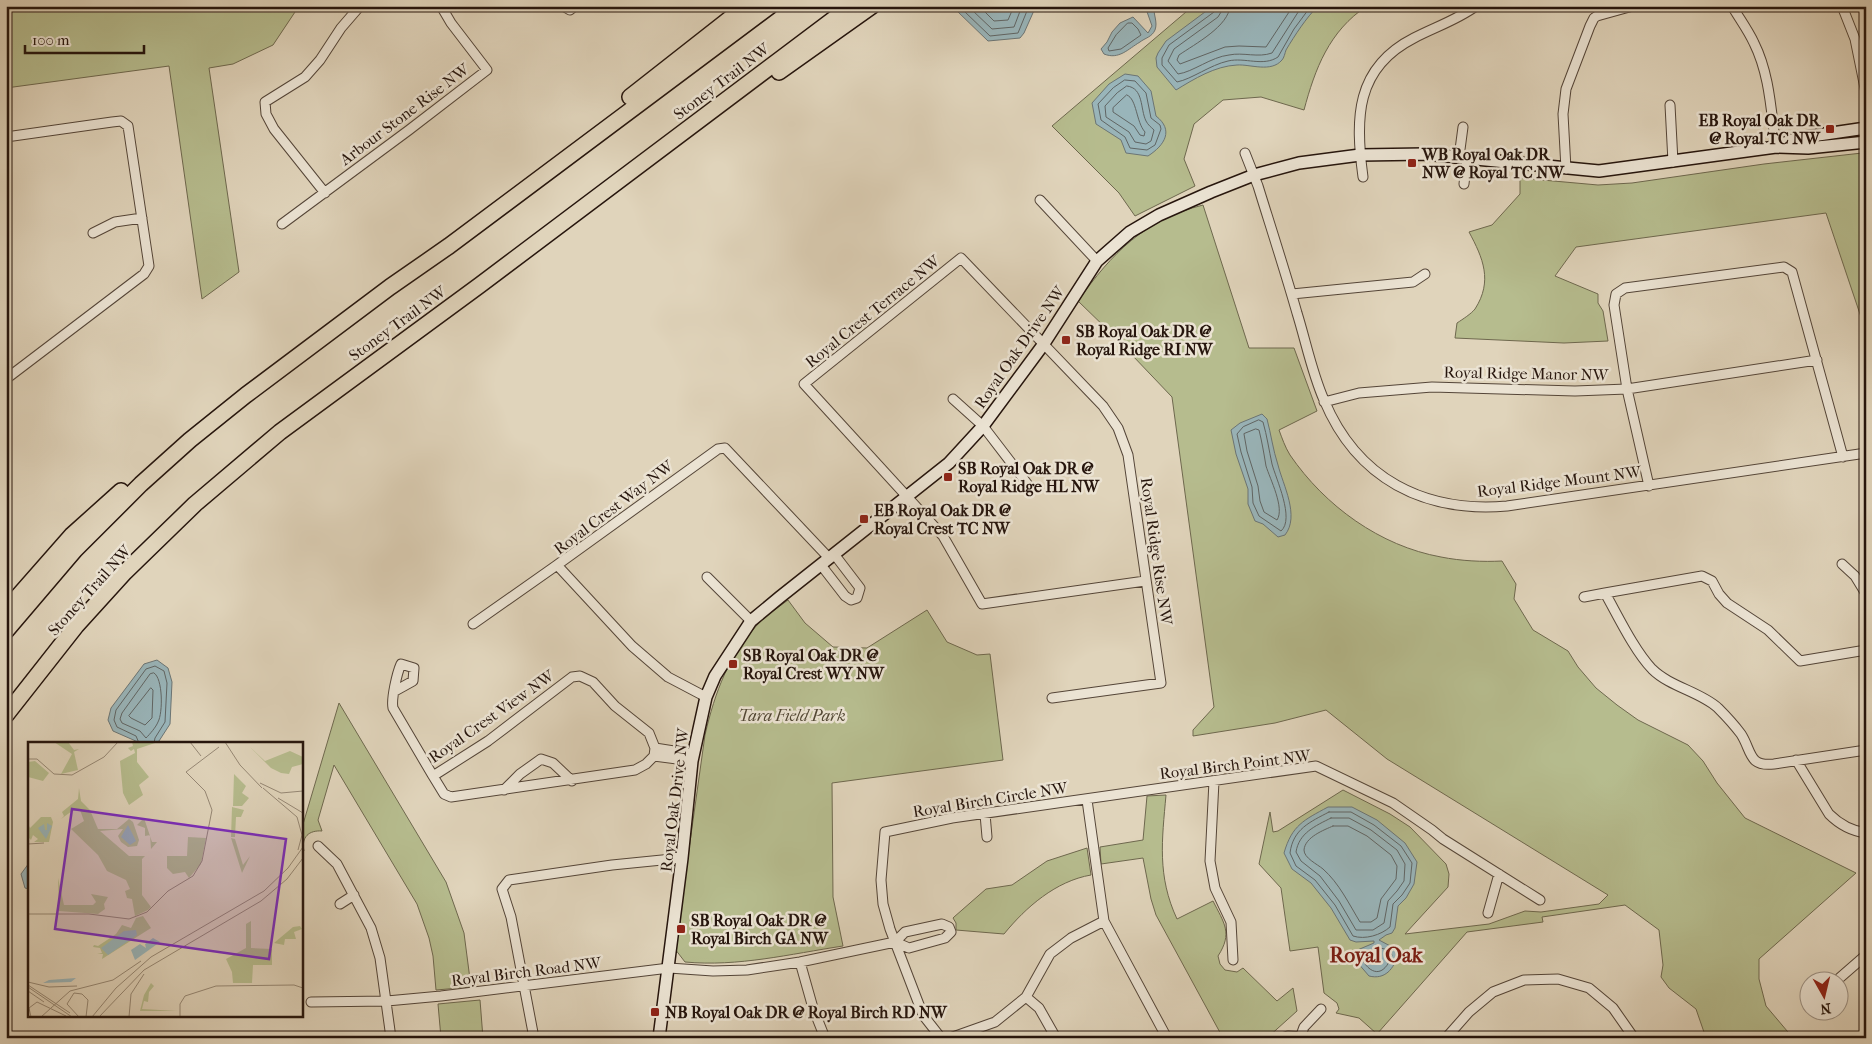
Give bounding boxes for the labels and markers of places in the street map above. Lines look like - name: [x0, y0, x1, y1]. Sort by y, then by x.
- place label: EB Royal Oak DR @ Royal TC NW: [1698, 111, 1821, 149]
- marker: EB Royal Oak DR @ Royal TC NW: [1824, 123, 1836, 135]
- place label: WB Royal Oak DR NW @ Royal TC NW: [1421, 145, 1565, 183]
- marker: WB Royal Oak DR NW @ Royal TC NW: [1406, 157, 1418, 169]
- place label: SB Royal Oak DR @ Royal Ridge RI NW: [1076, 322, 1214, 360]
- marker: SB Royal Oak DR @ Royal Ridge RI NW: [1060, 334, 1072, 346]
- place label: SB Royal Oak DR @ Royal Ridge HL NW: [958, 459, 1100, 497]
- marker: SB Royal Oak DR @ Royal Ridge HL NW: [942, 471, 954, 483]
- place label: EB Royal Oak DR @ Royal Crest TC NW: [874, 501, 1011, 539]
- marker: EB Royal Oak DR @ Royal Crest TC NW: [858, 513, 870, 525]
- place label: SB Royal Oak DR @ Royal Crest WY NW: [743, 646, 885, 684]
- marker: SB Royal Oak DR @ Royal Crest WY NW: [727, 658, 739, 670]
- place label: SB Royal Oak DR @ Royal Birch GA NW: [691, 911, 829, 949]
- marker: SB Royal Oak DR @ Royal Birch GA NW: [675, 923, 687, 935]
- place label: NB Royal Oak DR @ Royal Birch RD NW: [665, 1003, 948, 1023]
- marker: NB Royal Oak DR @ Royal Birch RD NW: [649, 1006, 661, 1018]

